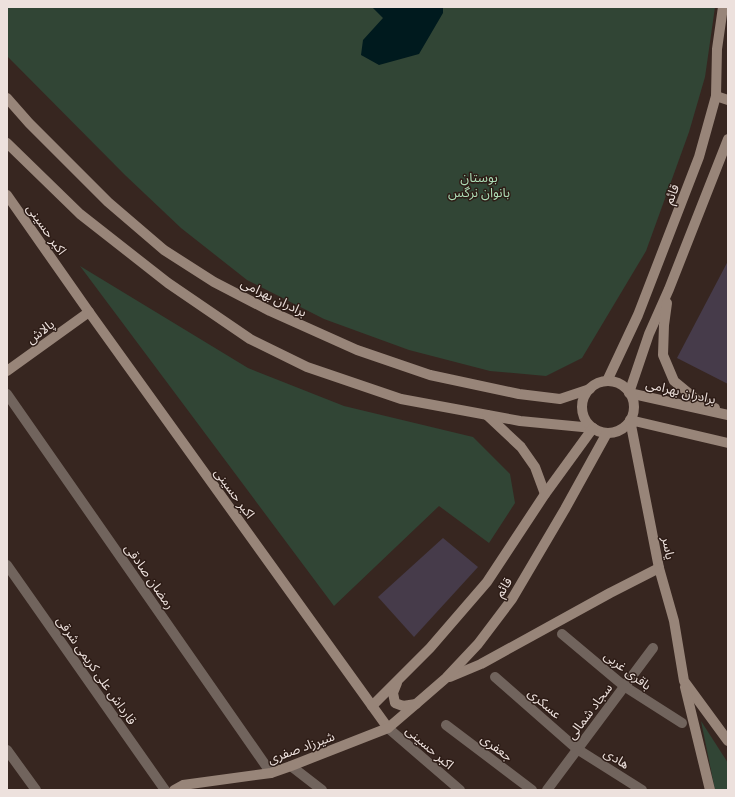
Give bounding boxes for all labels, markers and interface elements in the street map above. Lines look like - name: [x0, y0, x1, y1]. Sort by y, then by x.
- park label: بوستان بانوان نرگس: [448, 169, 510, 201]
- street label: قائم: [660, 181, 685, 207]
- street label: اکبر حسینی: [23, 200, 70, 258]
- street label: برادران بهرامی: [238, 274, 310, 321]
- street label: پالاش: [23, 315, 59, 348]
- street label: برادران بهرامی: [644, 375, 718, 408]
- street label: اکبر حسینی: [211, 465, 259, 522]
- street label: یاسر: [659, 534, 679, 561]
- street label: رمضان صادقی: [121, 540, 178, 612]
- street label: قائم: [491, 574, 518, 602]
- street label: قارداش علی کریمی شرقی: [53, 613, 141, 728]
- street label: باقری غربی: [600, 647, 655, 694]
- street label: سجاد شمالی: [563, 680, 616, 743]
- street label: عسکری: [524, 684, 565, 723]
- street label: اکبر حسینی: [402, 722, 457, 773]
- street label: شیرزاد صفری: [265, 728, 337, 767]
- street label: جعفری: [477, 730, 516, 765]
- street label: هادی: [601, 744, 633, 773]

